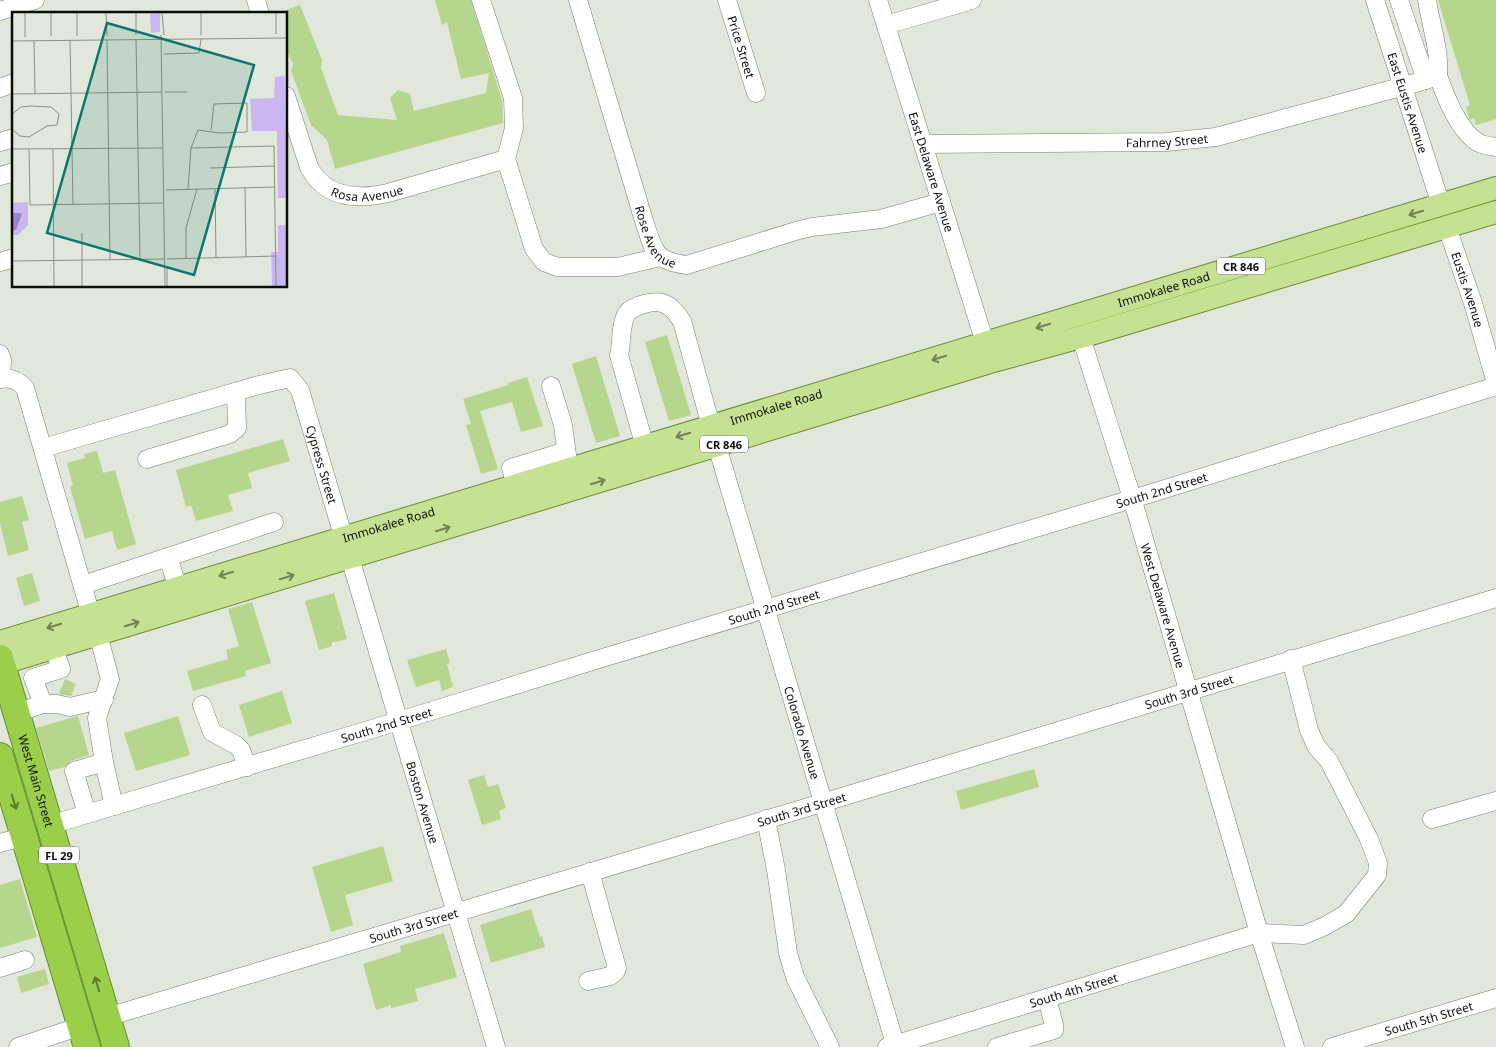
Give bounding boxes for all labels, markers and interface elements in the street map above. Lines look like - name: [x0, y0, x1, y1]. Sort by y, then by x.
- inset map: [12, 12, 288, 288]
- street label: Price Street: [724, 13, 760, 81]
- street label: East Eustis Avenue: [1384, 50, 1432, 156]
- street label: East Delaware Avenue: [905, 110, 958, 234]
- street label: Fahrney Street: [1126, 129, 1209, 151]
- street label: Rosa Avenue: [329, 181, 405, 205]
- street label: Rose Avenue: [631, 203, 678, 271]
- one-way arrow: [1408, 208, 1424, 218]
- street label: Eustis Avenue: [1448, 250, 1488, 329]
- road number: CR 846: [1217, 258, 1265, 274]
- street label: Immokalee Road: [1115, 267, 1212, 311]
- one-way arrow: [1035, 321, 1051, 331]
- one-way arrow: [931, 353, 947, 363]
- street label: Immokalee Road: [728, 384, 824, 429]
- street label: Cypress Street: [302, 423, 342, 506]
- one-way arrow: [675, 431, 691, 441]
- road number: CR 846: [700, 436, 748, 452]
- street label: South 2nd Street: [1114, 468, 1210, 512]
- one-way arrow: [590, 477, 606, 487]
- street label: Immokalee Road: [340, 502, 437, 546]
- one-way arrow: [434, 524, 450, 534]
- street label: West Delaware Avenue: [1137, 541, 1190, 670]
- one-way arrow: [218, 570, 234, 580]
- one-way arrow: [279, 571, 295, 581]
- street label: South 2nd Street: [726, 585, 822, 628]
- one-way arrow: [123, 618, 139, 628]
- one-way arrow: [46, 622, 62, 632]
- street label: South 3rd Street: [1143, 670, 1236, 713]
- street label: Colorado Avenue: [780, 684, 824, 782]
- street label: South 2nd Street: [339, 703, 435, 746]
- street label: West Main Street: [15, 732, 59, 830]
- street label: Boston Avenue: [403, 759, 443, 846]
- street label: South 3rd Street: [755, 788, 849, 830]
- one-way arrow: [10, 794, 20, 810]
- road number: FL 29: [39, 846, 79, 864]
- street label: South 3rd Street: [367, 904, 461, 947]
- street label: South 4th Street: [1027, 968, 1120, 1011]
- one-way arrow: [92, 976, 102, 992]
- street label: South 5th Street: [1383, 997, 1476, 1039]

